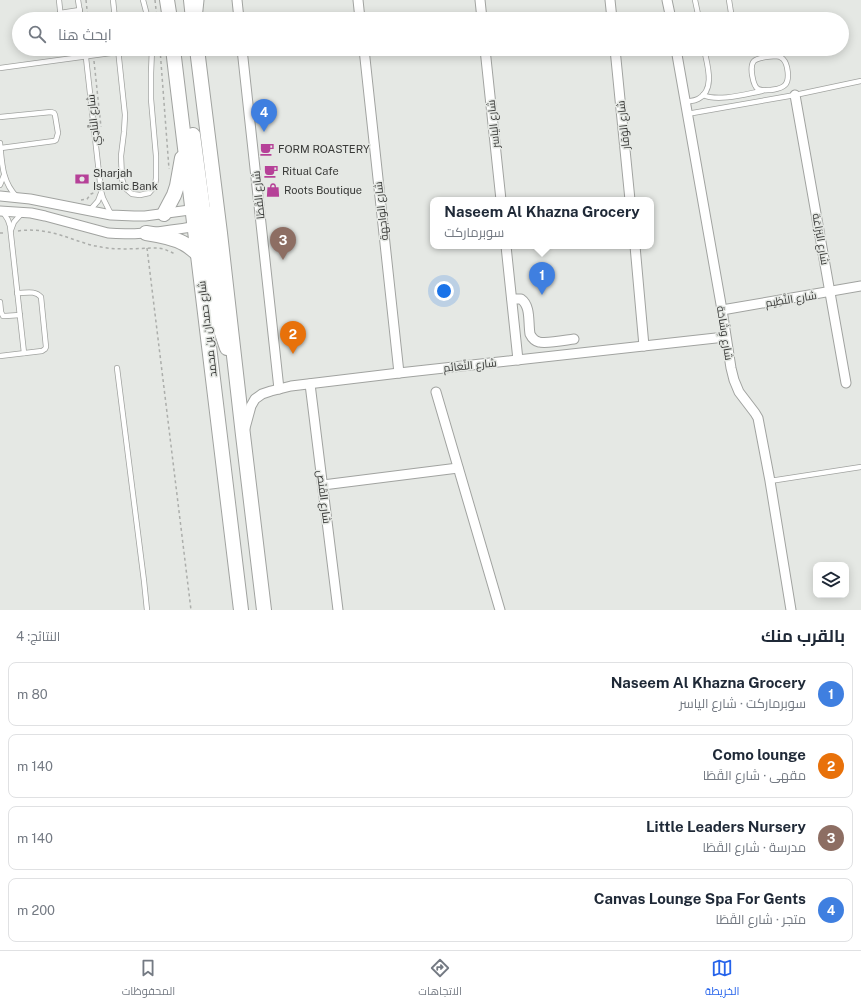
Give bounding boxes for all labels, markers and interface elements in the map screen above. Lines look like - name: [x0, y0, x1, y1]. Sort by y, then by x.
- search box: [12, 12, 849, 56]
- icon: search: [26, 23, 48, 45]
- text: ابحث هنا: [58, 26, 112, 43]
- street label: شارع النَّادِي: [84, 93, 105, 146]
- pin: 4: [251, 99, 277, 132]
- street label: شارع الياسر: [484, 99, 504, 150]
- street label: شارع الوَقار: [614, 100, 634, 151]
- cafe icon: FORM ROASTERY: [259, 141, 275, 157]
- place label: FORM ROASTERY: [278, 143, 370, 155]
- cafe icon: Ritual Cafe: [263, 163, 279, 179]
- place label: Ritual Cafe: [282, 165, 339, 177]
- place label: Sharjah Islamic Bank: [93, 167, 158, 192]
- street label: شارع القَطَا: [249, 170, 268, 220]
- bank icon: Sharjah Islamic Bank: [74, 171, 90, 187]
- street label: شارع الواجهة: [372, 181, 392, 241]
- shop icon: Roots Boutique: [265, 182, 281, 198]
- place label: Roots Boutique: [284, 184, 362, 196]
- popup: [430, 197, 654, 249]
- text: Naseem Al Khazna Grocery: [444, 203, 640, 220]
- street label: شارع البَرَاعَة: [809, 212, 831, 266]
- text: سوبرماركت: [444, 225, 504, 240]
- pin: 3: [270, 227, 296, 260]
- pin: 1: [529, 262, 555, 295]
- street label: شارع حمدان بن محمد: [195, 280, 221, 378]
- your location: [434, 281, 454, 301]
- street label: شارع النَّظِيم: [764, 289, 818, 311]
- street label: شارع وِشَاحَة: [713, 305, 736, 361]
- pin: 2: [280, 321, 306, 354]
- street label: شارع النَّعَائِم: [443, 356, 498, 376]
- street label: شارع القَنَص: [313, 470, 333, 525]
- map controls: [813, 562, 849, 598]
- button: layers: [813, 562, 849, 598]
- text: بالقرب منك: [761, 626, 845, 646]
- text: النتائج: 4: [16, 629, 60, 644]
- text: Naseem Al Khazna Grocery: [611, 674, 806, 691]
- text: 80 m: [17, 687, 48, 702]
- text: 1: [828, 687, 834, 702]
- text: سوبرماركت · شارع الياسر: [679, 696, 806, 711]
- text: Como lounge: [712, 746, 806, 763]
- text: 140 m: [17, 759, 53, 774]
- text: 2: [827, 759, 835, 774]
- text: مقهى · شارع القَطَا: [703, 768, 806, 783]
- text: Little Leaders Nursery: [646, 818, 806, 835]
- text: 140 m: [17, 831, 53, 846]
- text: 3: [827, 831, 835, 846]
- text: مدرسة · شارع القَطَا: [703, 840, 806, 855]
- text: Canvas Lounge Spa For Gents: [594, 890, 806, 907]
- text: 200 m: [17, 903, 55, 918]
- text: 4: [827, 903, 835, 918]
- text: متجر · شارع القَطَا: [716, 912, 806, 927]
- tab: المحفوظات: [122, 957, 175, 1001]
- tab: الاتجاهات: [418, 957, 462, 1001]
- tab: الخريطة: [705, 957, 739, 1001]

